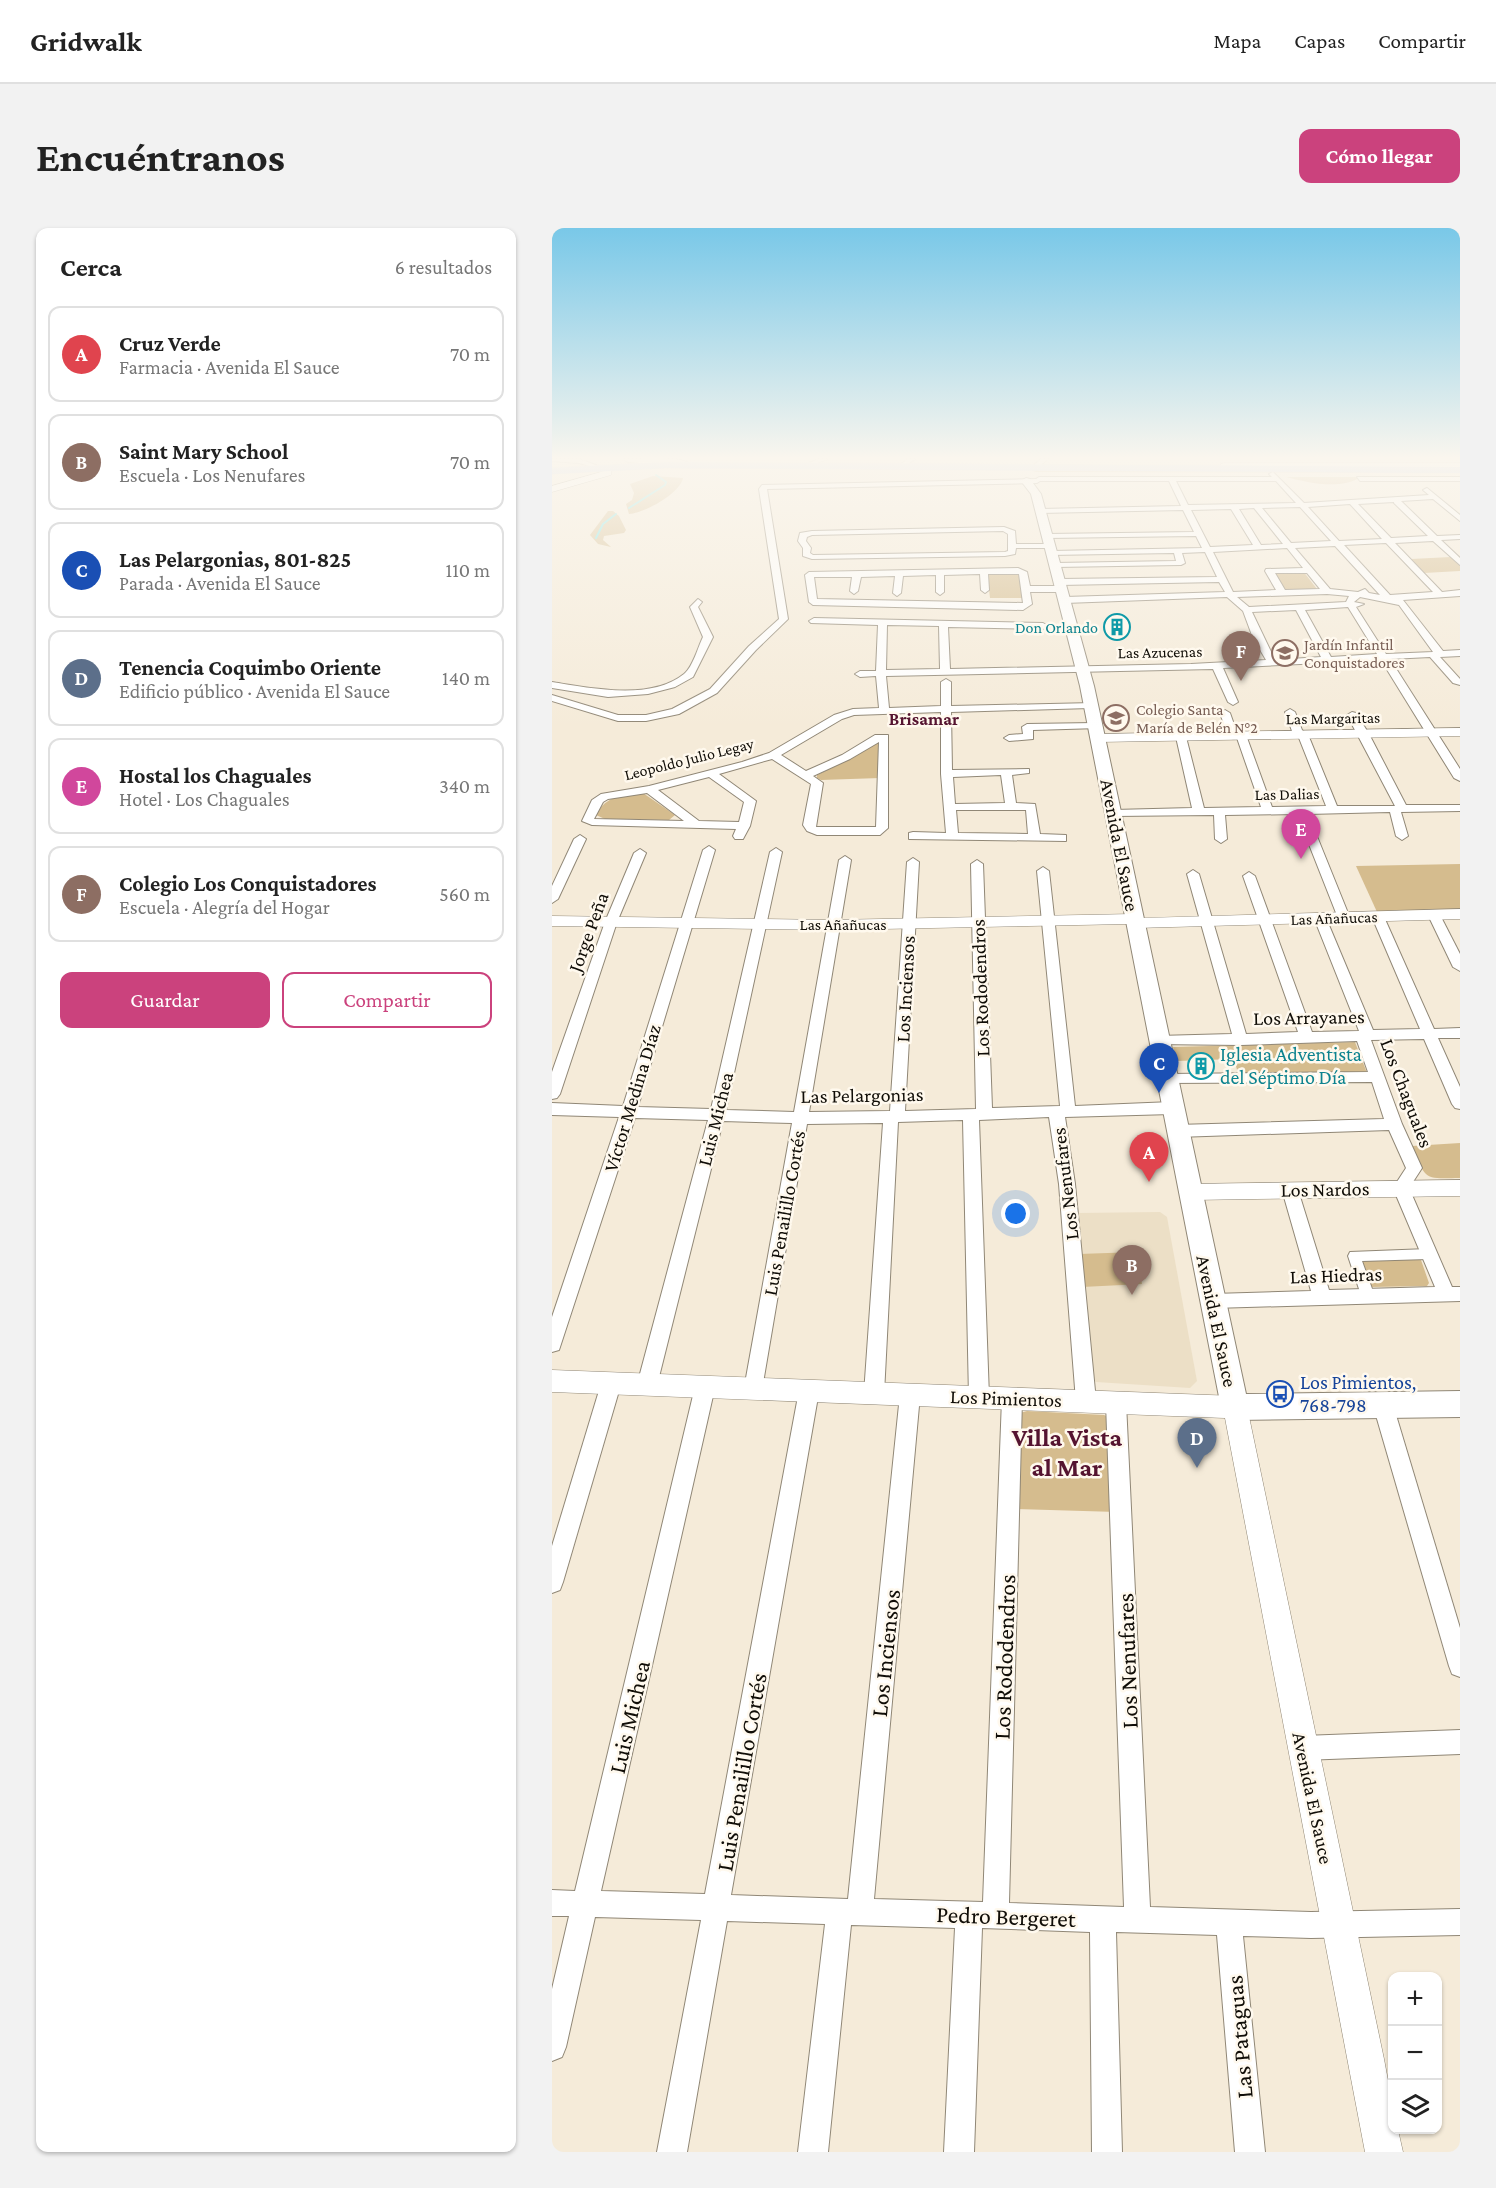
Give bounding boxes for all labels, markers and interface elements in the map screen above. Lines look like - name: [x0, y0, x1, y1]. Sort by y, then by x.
- text: Gridwalk: [30, 26, 142, 57]
- text: Mapa: [1213, 29, 1261, 53]
- text: Capas: [1294, 29, 1345, 53]
- text: Compartir: [1378, 29, 1466, 53]
- button: Cómo llegar: [1299, 129, 1460, 183]
- text: Encuéntranos: [36, 133, 285, 180]
- text: Cerca: [60, 253, 122, 282]
- text: 6 resultados: [395, 256, 492, 278]
- text: Cruz Verde: [119, 331, 221, 356]
- text: A: [76, 343, 87, 365]
- text: 70 m: [450, 343, 490, 365]
- text: Farmacia · Avenida El Sauce: [119, 356, 340, 378]
- text: Saint Mary School: [119, 439, 288, 464]
- text: B: [76, 451, 87, 473]
- text: 70 m: [450, 451, 490, 473]
- text: Escuela · Los Nenufares: [119, 464, 305, 486]
- text: Las Pelargonias, 801-825: [119, 547, 351, 572]
- text: C: [75, 559, 88, 581]
- text: 110 m: [446, 559, 490, 581]
- text: Parada · Avenida El Sauce: [119, 572, 320, 594]
- building icon: Don Orlando: [1102, 612, 1132, 642]
- place label: Don Orlando: [1015, 619, 1098, 636]
- pin: F: [1222, 632, 1260, 681]
- place label: Jardín Infantil Conquistadores: [1302, 636, 1405, 672]
- school or university icon: Jardín Infantil Conquistadores: [1270, 638, 1300, 668]
- street label: Las Azucenas: [1117, 643, 1203, 661]
- text: Tenencia Coquimbo Oriente: [119, 655, 381, 680]
- text: D: [75, 667, 88, 689]
- text: 140 m: [442, 667, 490, 689]
- text: Edificio público · Avenida El Sauce: [119, 680, 390, 702]
- place label: Colegio Santa María de Belén N°2: [1136, 701, 1258, 736]
- school or university icon: Colegio Santa María de Belén N°2: [1101, 703, 1131, 733]
- district label: Brisamar: [889, 709, 959, 729]
- street label: Las Margaritas: [1286, 709, 1380, 728]
- street label: Leopoldo Julio Legay: [622, 735, 756, 784]
- text: Hostal los Chaguales: [119, 763, 311, 788]
- text: E: [76, 775, 87, 797]
- text: 340 m: [439, 775, 490, 797]
- street label: Avenida El Sauce: [1096, 777, 1144, 913]
- street label: Las Dalias: [1254, 785, 1320, 803]
- text: Hotel · Los Chaguales: [119, 788, 290, 810]
- pin: E: [1282, 810, 1320, 859]
- text: Colegio Los Conquistadores: [119, 871, 376, 896]
- text: F: [76, 883, 87, 905]
- text: 560 m: [439, 883, 490, 905]
- street label: Jorge Peña: [563, 889, 613, 977]
- text: Escuela · Alegría del Hogar: [119, 896, 330, 918]
- street label: Las Añañucas: [1290, 908, 1378, 928]
- street label: Las Añañucas: [799, 916, 887, 933]
- street label: Los Rododendros: [967, 919, 993, 1057]
- street label: Los Inciensos: [891, 935, 919, 1043]
- button: Guardar: [60, 972, 270, 1028]
- button: Compartir: [282, 972, 492, 1028]
- street label: Los Arrayanes: [1253, 1005, 1365, 1030]
- street label: Víctor Medina Díaz: [599, 1022, 665, 1174]
- street label: Los Chaguales: [1375, 1036, 1438, 1151]
- place label: Iglesia Adventista del Séptimo Día: [1220, 1043, 1362, 1089]
- pin: C: [1140, 1044, 1178, 1093]
- building icon: Iglesia Adventista del Séptimo Día: [1186, 1051, 1216, 1081]
- street label: Luis Michea: [693, 1070, 737, 1168]
- street label: Las Pelargonias: [800, 1083, 924, 1108]
- street label: Los Nenufares: [1047, 1126, 1083, 1242]
- street label: Luis Penailillo Cortés: [759, 1128, 809, 1297]
- pin: A: [1130, 1132, 1168, 1182]
- street label: Los Nardos: [1280, 1177, 1370, 1201]
- your location: [1001, 1199, 1030, 1228]
- pin: B: [1112, 1246, 1152, 1295]
- street label: Avenida El Sauce: [1192, 1253, 1242, 1389]
- street label: Las Hiedras: [1289, 1262, 1383, 1288]
- place label: Los Pimientos, 768-798: [1300, 1371, 1416, 1416]
- bus stop icon: Los Pimientos, 768-798: [1265, 1379, 1295, 1409]
- street label: Los Pimientos: [950, 1385, 1062, 1411]
- pin: D: [1178, 1418, 1216, 1468]
- district label: Villa Vista al Mar: [1011, 1423, 1123, 1482]
- street label: Los Rododendros: [988, 1574, 1020, 1740]
- street label: Los Inciensos: [865, 1588, 905, 1718]
- street label: Los Nenufares: [1111, 1593, 1143, 1729]
- street label: Luis Michea: [603, 1658, 655, 1776]
- street label: Luis Penailillo Cortés: [710, 1671, 772, 1873]
- street label: Avenida El Sauce: [1288, 1730, 1338, 1866]
- street label: Pedro Bergeret: [936, 1900, 1077, 1932]
- map controls: [1388, 1972, 1442, 2134]
- button: +: [1388, 1972, 1442, 2026]
- street label: Las Pataguas: [1220, 1974, 1258, 2100]
- button: −: [1388, 2026, 1442, 2080]
- button: layers: [1388, 2080, 1442, 2134]

